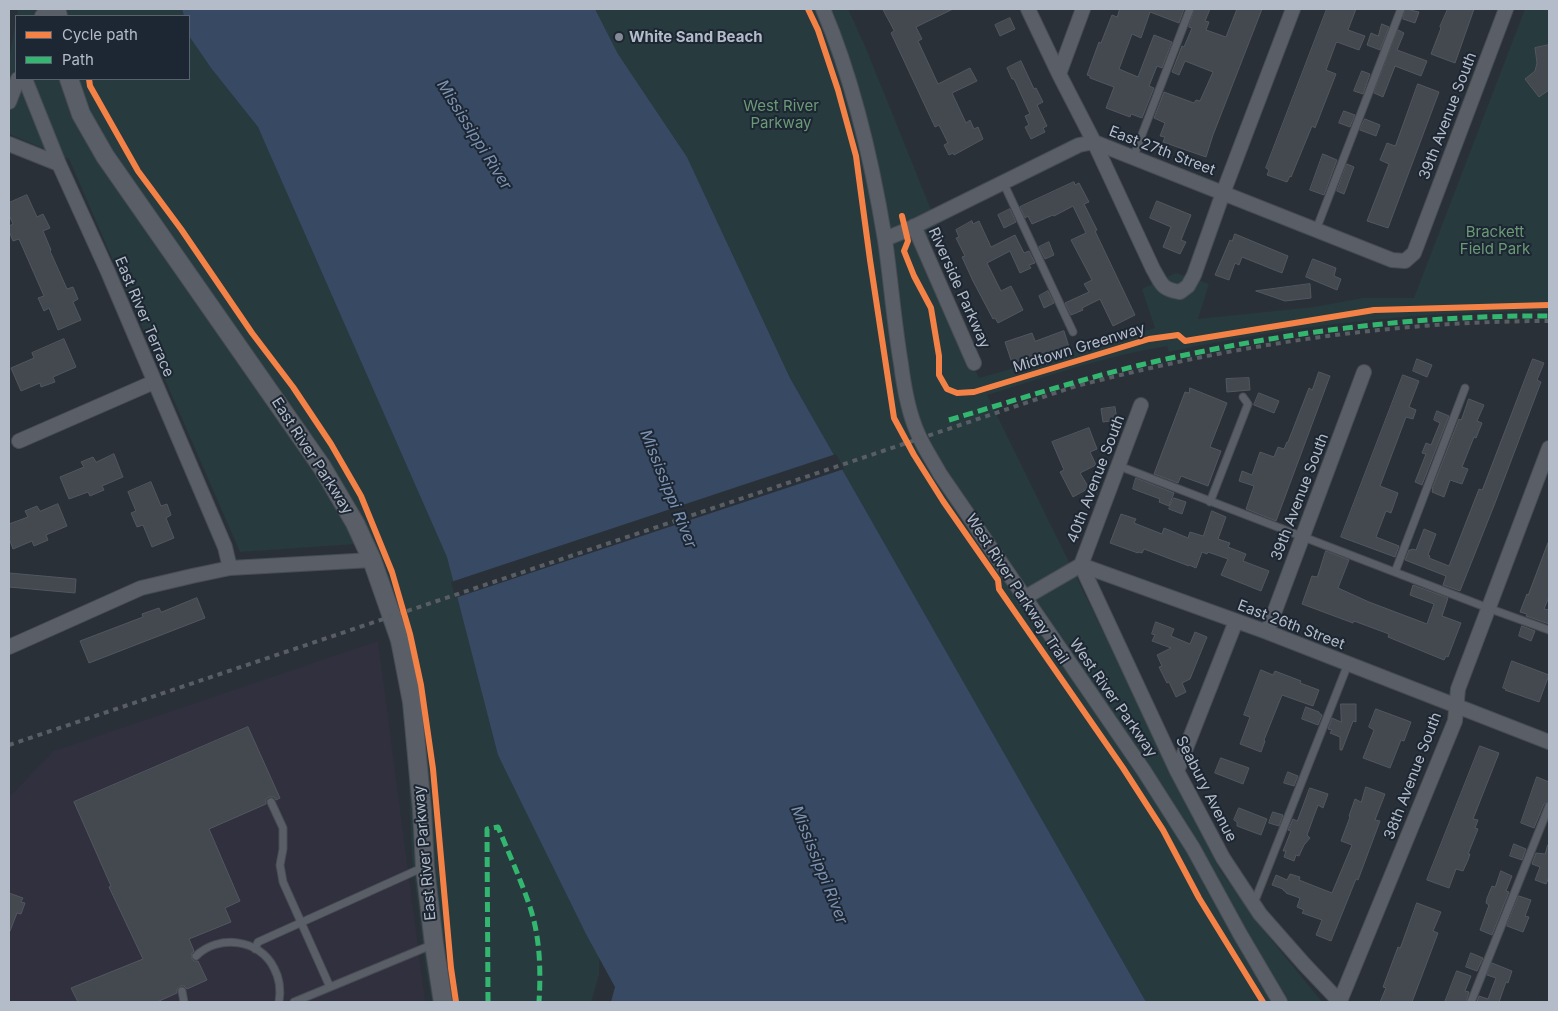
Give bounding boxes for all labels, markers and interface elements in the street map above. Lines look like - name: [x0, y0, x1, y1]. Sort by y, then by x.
- legend: [15, 15, 190, 80]
- text: Cycle path: [62, 25, 138, 44]
- place label: White Sand Beach: [629, 28, 763, 46]
- marker: White Sand Beach: [613, 31, 625, 43]
- text: Path: [62, 50, 94, 69]
- street label: 39th Avenue South: [1415, 50, 1481, 182]
- water label: Mississippi River: [432, 77, 516, 193]
- park label: West River Parkway: [743, 97, 819, 132]
- street label: East 27th Street: [1106, 122, 1218, 180]
- park label: Brackett Field Park: [1460, 223, 1530, 258]
- street label: Riverside Parkway: [924, 225, 994, 351]
- street label: East River Terrace: [111, 254, 177, 380]
- street label: Midtown Greenway: [1011, 319, 1147, 377]
- street label: East River Parkway: [268, 394, 356, 518]
- street label: 40th Avenue South: [1063, 413, 1129, 545]
- water label: Mississippi River: [636, 427, 700, 551]
- street label: 39th Avenue South: [1267, 431, 1333, 563]
- street label: West River Parkway Trail: [962, 511, 1072, 667]
- street label: East 26th Street: [1235, 596, 1347, 654]
- street label: West River Parkway: [1065, 635, 1161, 761]
- street label: 38th Avenue South: [1380, 710, 1446, 842]
- street label: Seabury Avenue: [1172, 733, 1240, 845]
- street label: East River Parkway: [410, 785, 440, 921]
- water label: Mississippi River: [787, 803, 851, 927]

